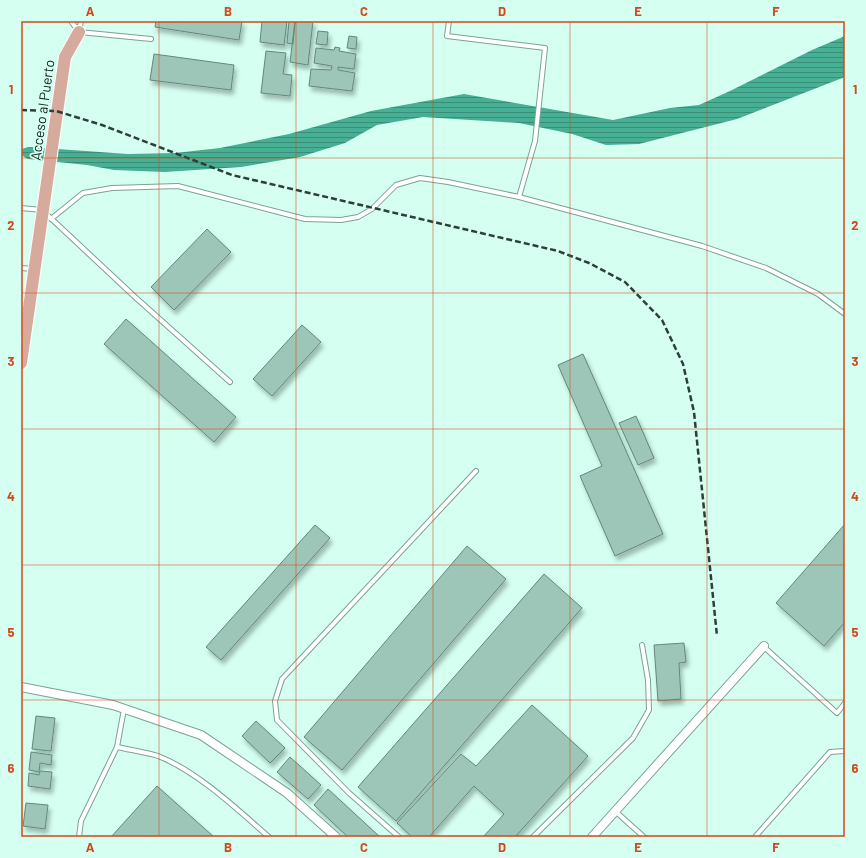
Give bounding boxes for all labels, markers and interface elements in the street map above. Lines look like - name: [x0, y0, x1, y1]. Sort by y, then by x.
- text: A: [86, 3, 95, 19]
- text: B: [224, 3, 232, 19]
- text: C: [360, 3, 368, 19]
- text: D: [498, 3, 506, 19]
- text: E: [634, 3, 642, 19]
- text: F: [772, 3, 780, 19]
- street label: Acceso al Puerto: [27, 59, 57, 161]
- text: 1: [9, 81, 13, 97]
- text: 1: [853, 81, 857, 97]
- text: 2: [7, 217, 15, 233]
- text: 2: [851, 217, 859, 233]
- text: 3: [7, 353, 15, 369]
- text: 3: [851, 353, 859, 369]
- text: 4: [7, 488, 15, 504]
- text: 4: [851, 488, 859, 504]
- text: 5: [7, 624, 15, 640]
- text: 5: [851, 624, 859, 640]
- text: 6: [8, 760, 15, 776]
- text: 6: [852, 760, 859, 776]
- text: A: [86, 839, 95, 855]
- text: B: [224, 839, 232, 855]
- text: C: [360, 839, 368, 855]
- text: D: [498, 839, 506, 855]
- text: E: [634, 839, 642, 855]
- text: F: [772, 839, 780, 855]

